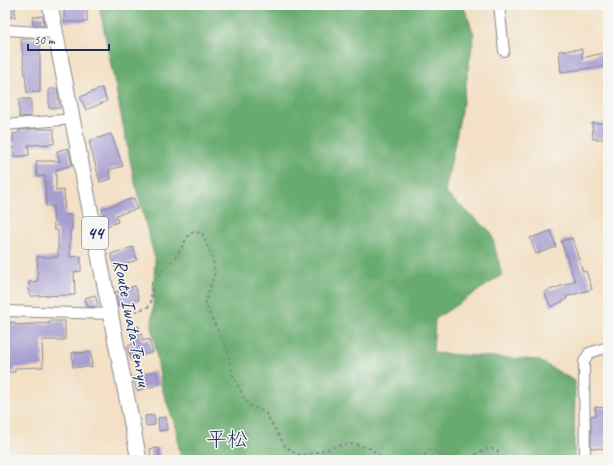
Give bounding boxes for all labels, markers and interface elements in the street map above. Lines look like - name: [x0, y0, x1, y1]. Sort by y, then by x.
- scale bar: [28, 26, 109, 52]
- text: 50 m: [34, 32, 56, 48]
- road number: 44: [82, 217, 108, 249]
- street label: Route Iwata-Tenryu: [108, 258, 156, 390]
- district label: 平松: [206, 426, 248, 452]

